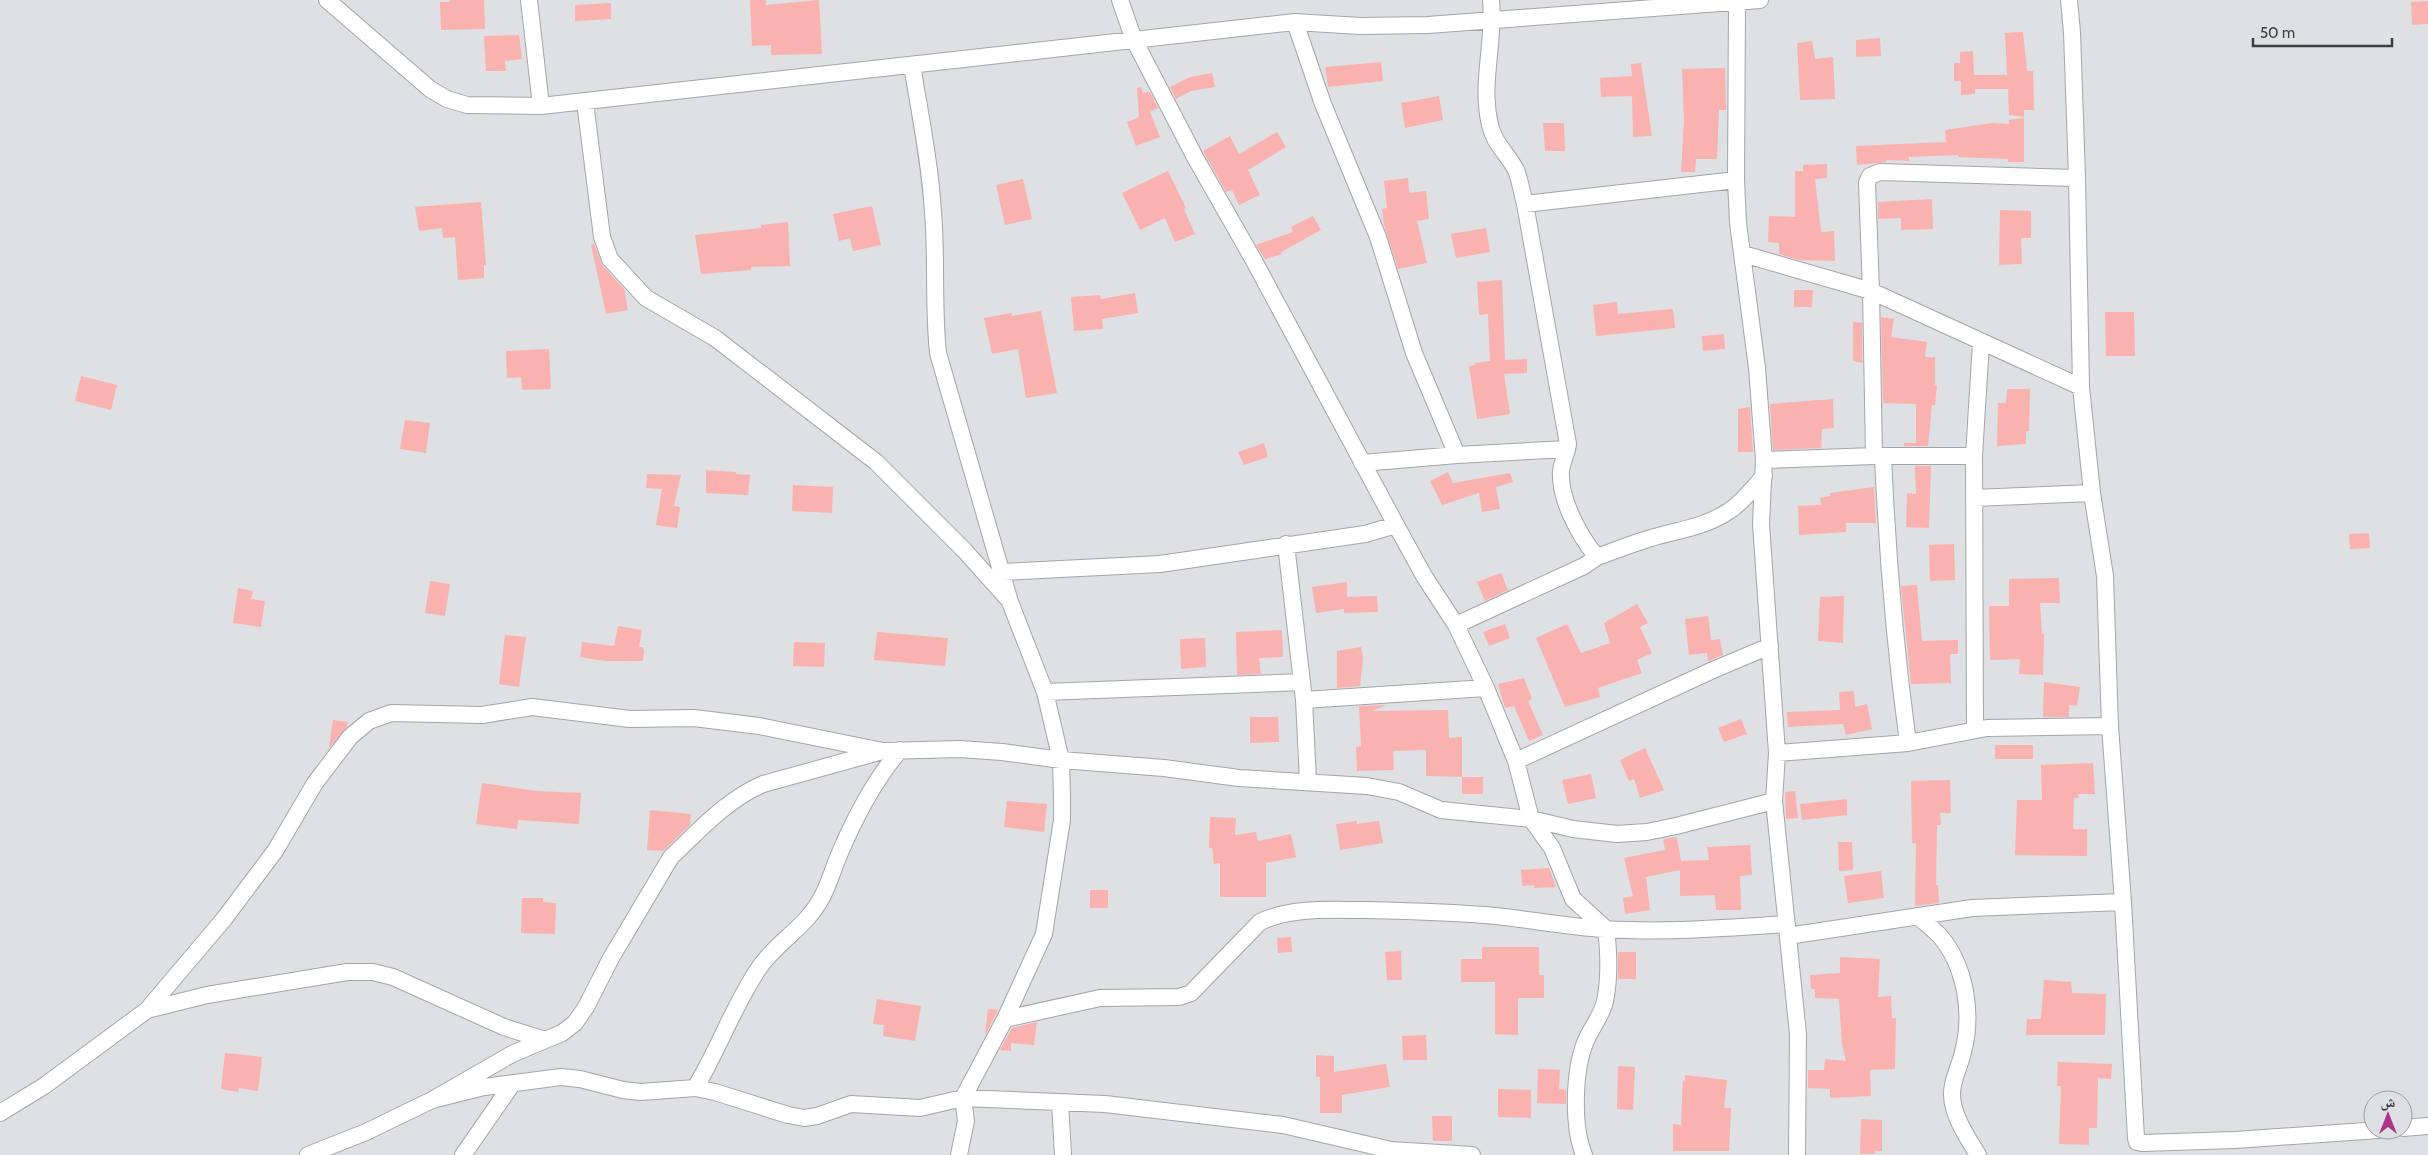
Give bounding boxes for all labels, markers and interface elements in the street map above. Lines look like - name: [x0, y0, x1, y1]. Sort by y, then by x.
- scale bar: [2253, 15, 2392, 47]
- text: 50 m: [2260, 24, 2295, 42]
- north arrow: [2363, 1090, 2413, 1140]
- text: ش: [2381, 1093, 2396, 1111]

